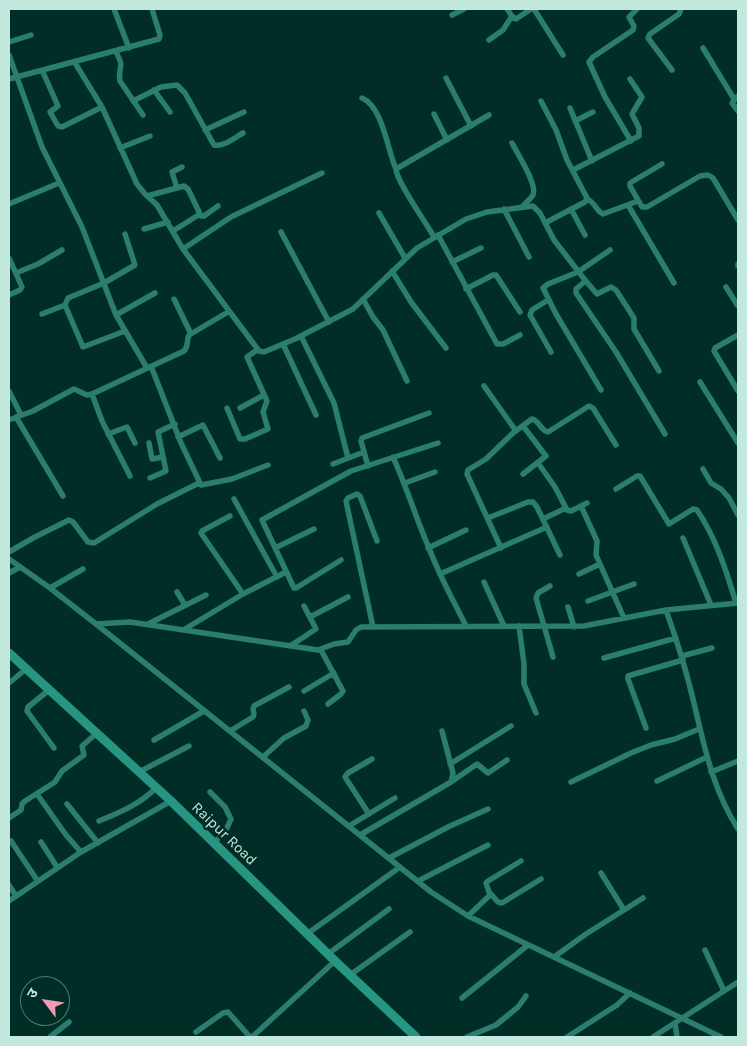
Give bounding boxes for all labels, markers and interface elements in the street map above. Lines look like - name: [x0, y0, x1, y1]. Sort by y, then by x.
- street label: Raipur Road: [188, 799, 260, 869]
- north arrow: [20, 976, 70, 1026]
- text: उ: [23, 986, 42, 1001]

